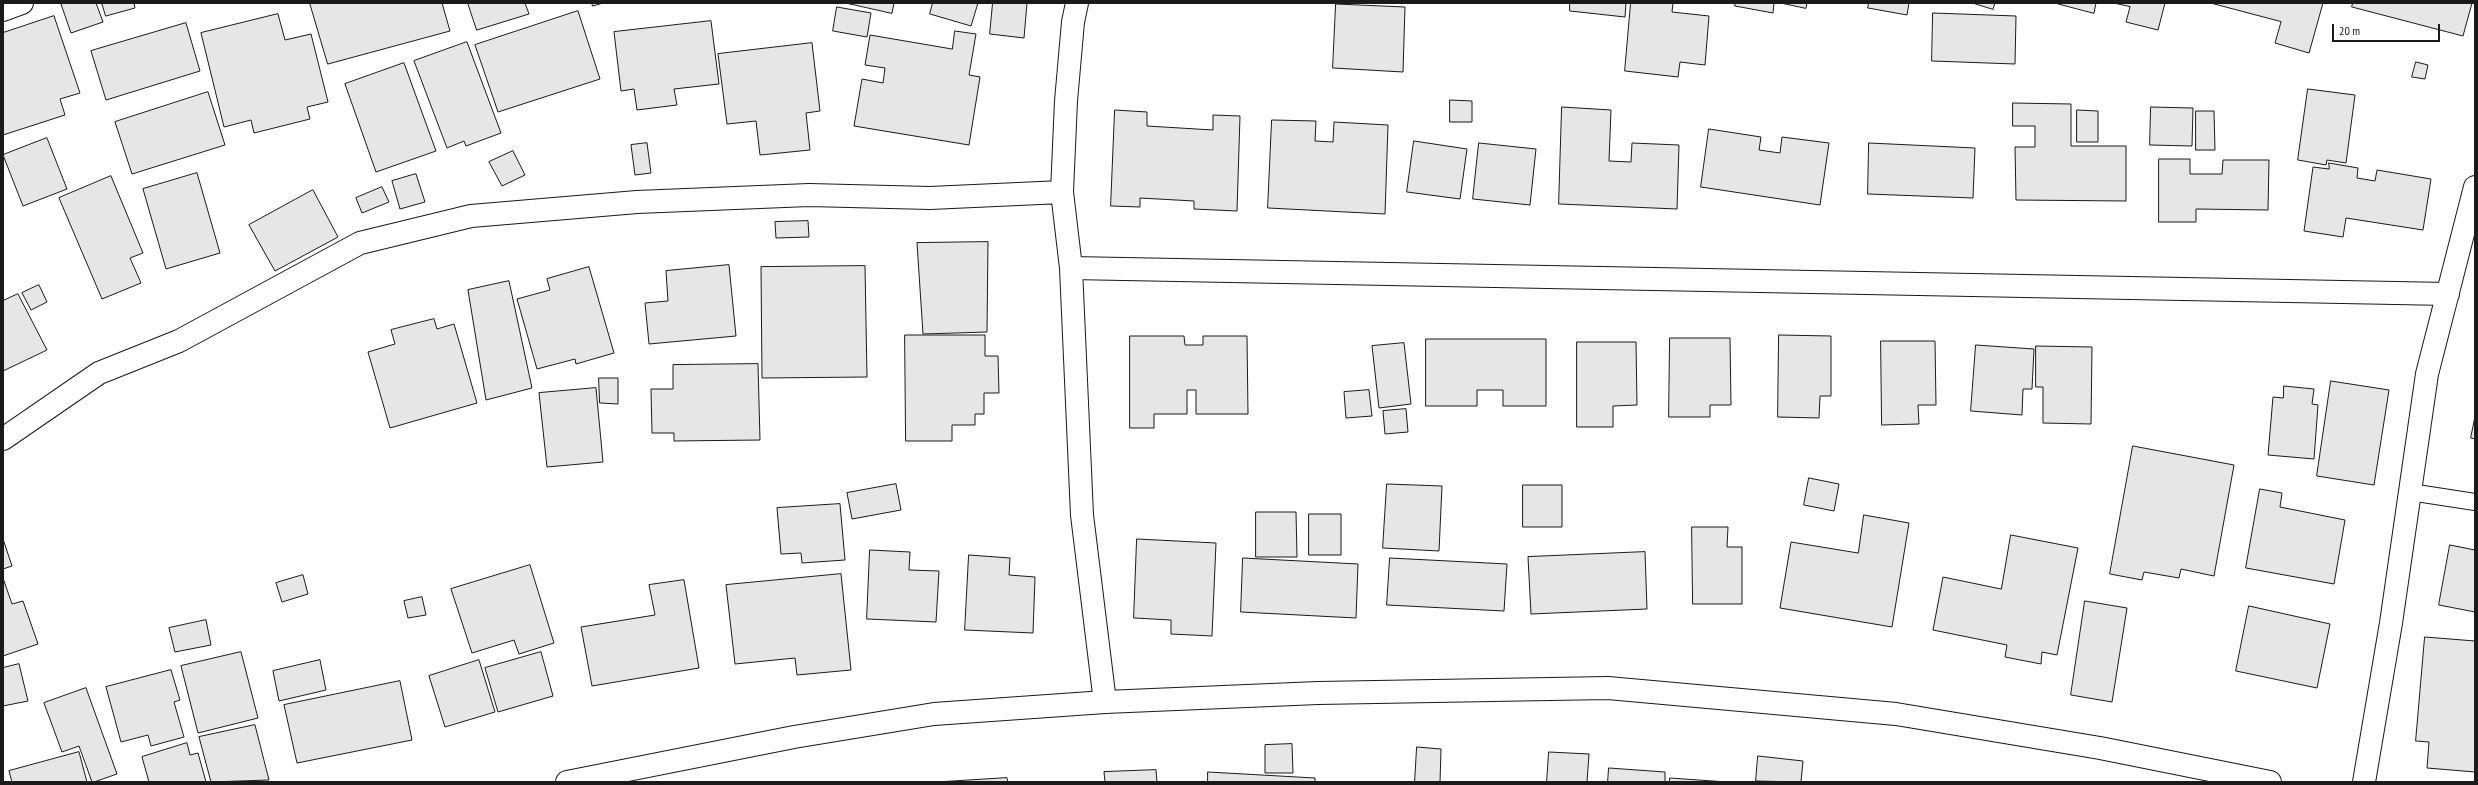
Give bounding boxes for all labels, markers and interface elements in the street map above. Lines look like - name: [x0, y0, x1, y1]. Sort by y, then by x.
- scale bar: [2334, 16, 2442, 42]
- text: 20 m: [2339, 23, 2360, 38]

